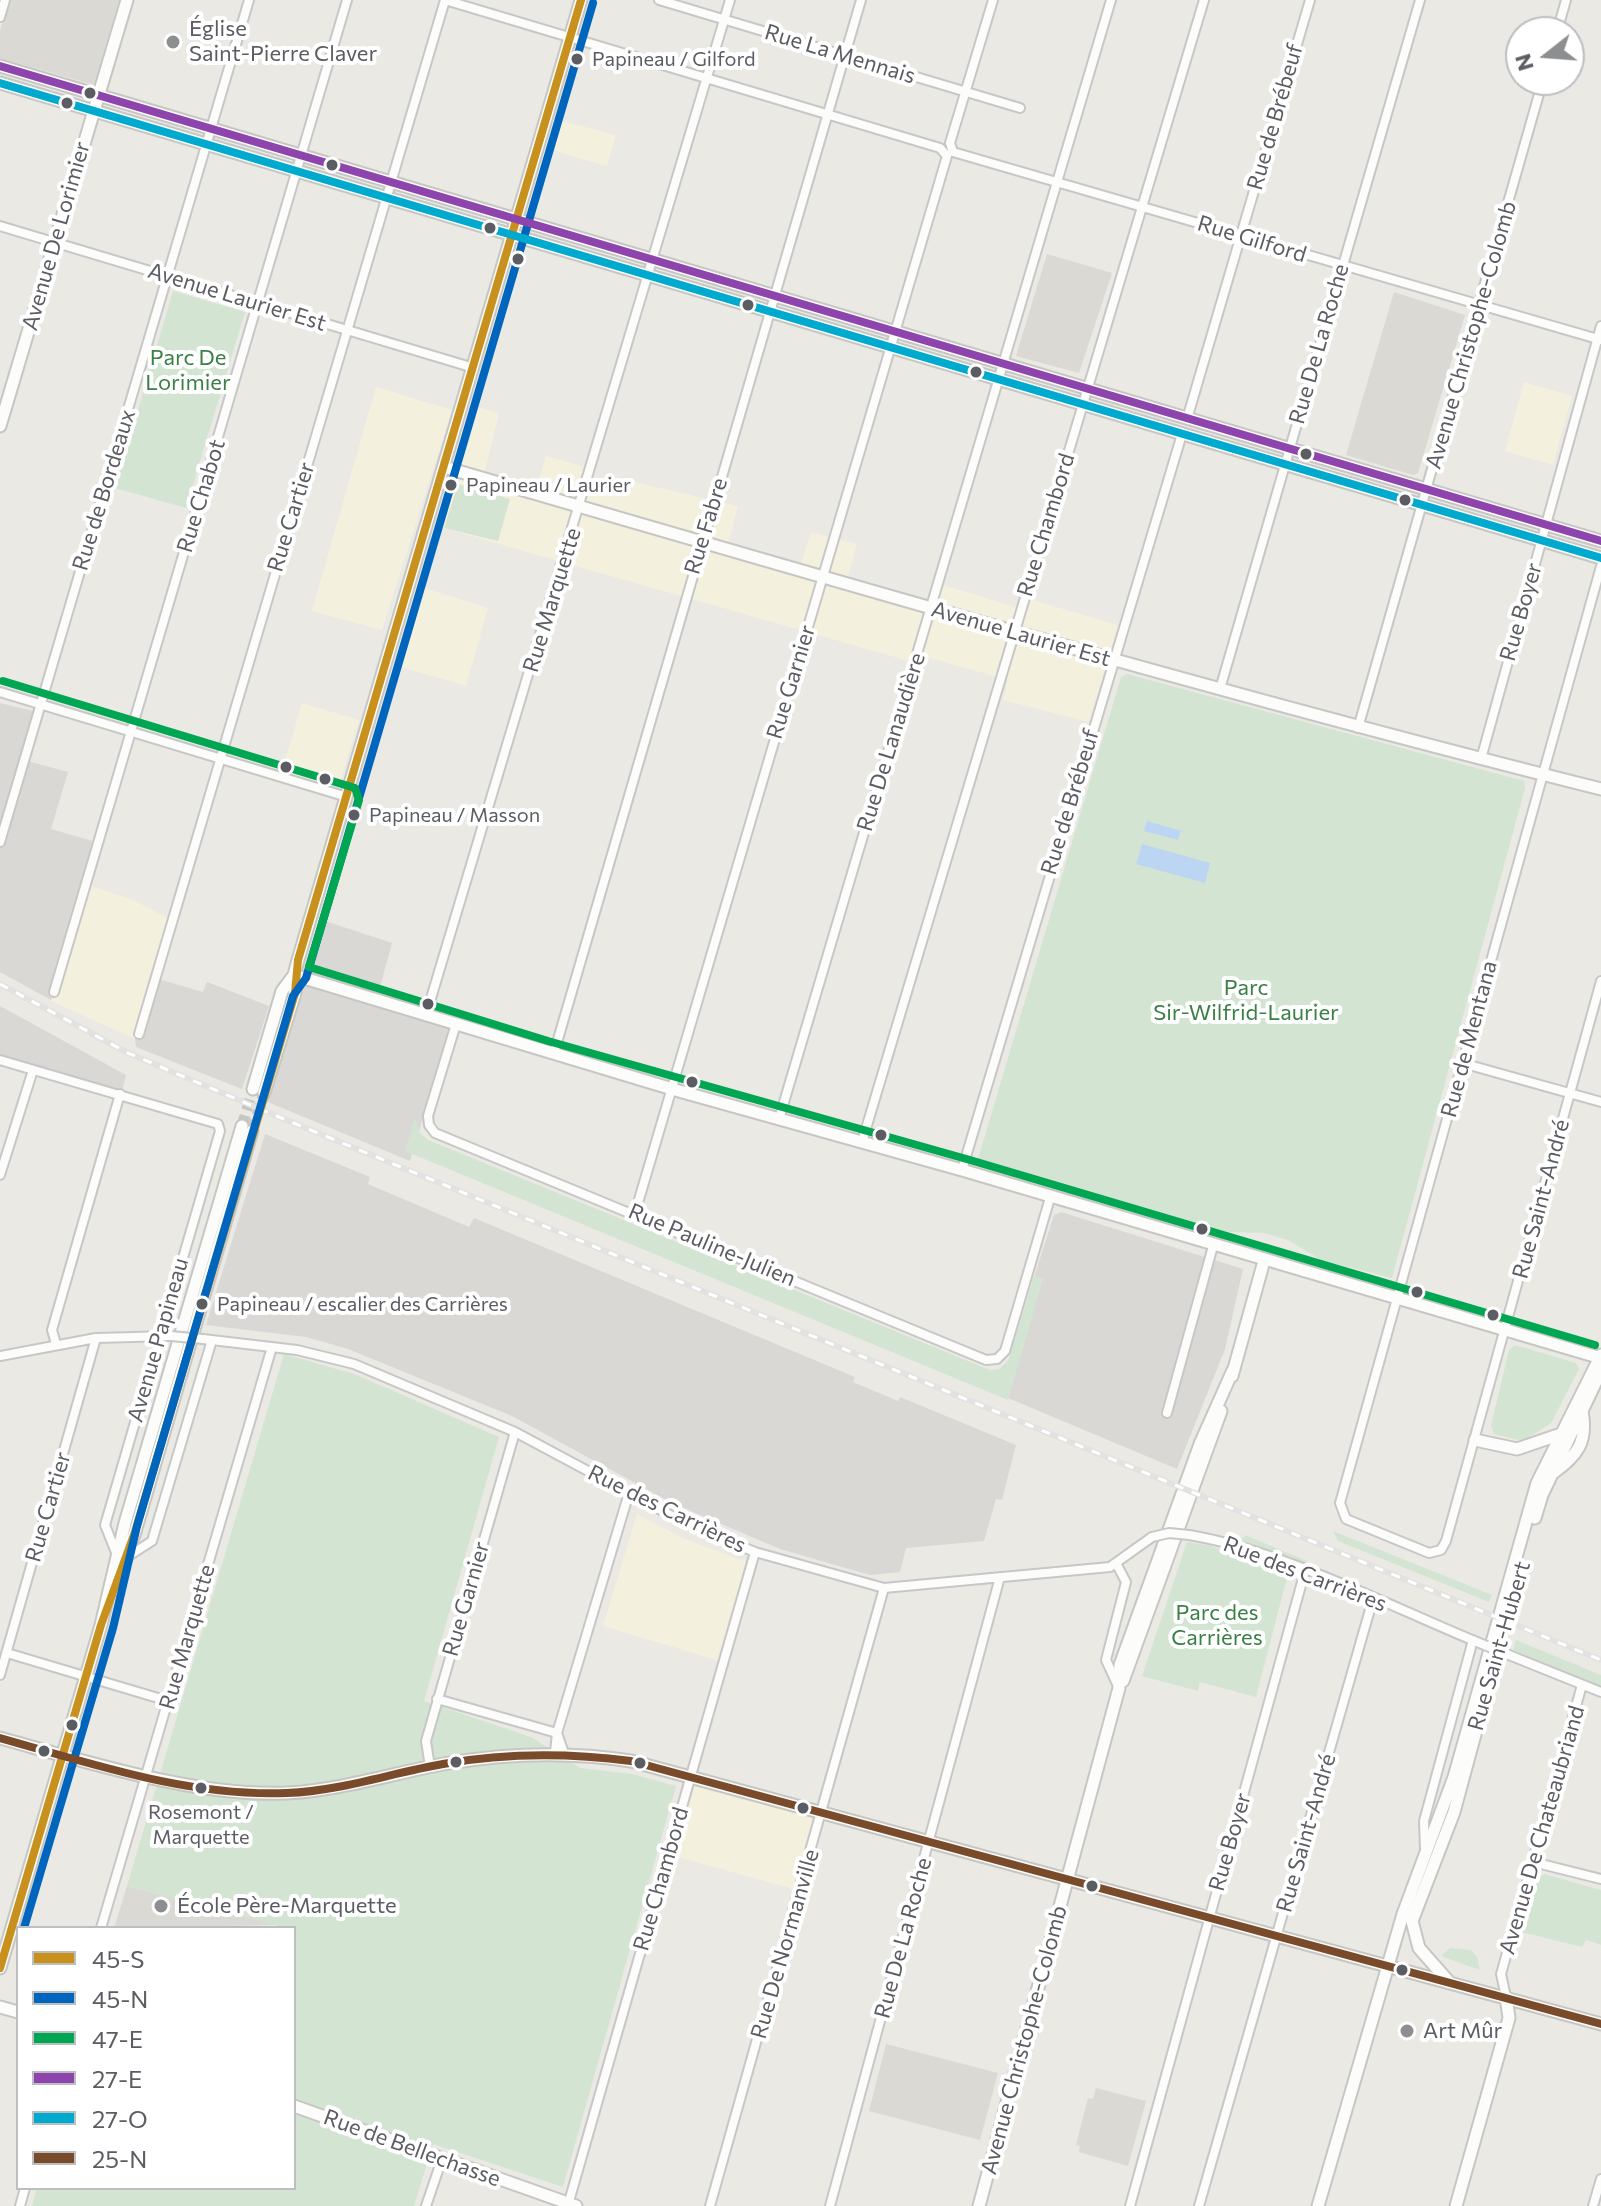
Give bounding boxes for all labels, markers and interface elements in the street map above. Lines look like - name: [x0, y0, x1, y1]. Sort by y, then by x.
- place label: Église Saint-Pierre Claver: [189, 16, 377, 68]
- north arrow: [1505, 16, 1585, 96]
- street label: Rue La Mennais: [762, 19, 918, 89]
- marker: Église Saint-Pierre Claver: [164, 33, 182, 51]
- street label: Rue de Brébeuf: [1241, 41, 1309, 193]
- place label: Papineau / Gilford: [592, 47, 756, 71]
- marker: Papineau / Gilford: [569, 51, 585, 67]
- text: N: [1508, 51, 1539, 74]
- unlabelled marker: [82, 85, 98, 101]
- unlabelled marker: [59, 95, 75, 111]
- street label: Avenue De Lorimier: [16, 139, 96, 333]
- unlabelled marker: [324, 157, 340, 173]
- street label: Avenue Christophe-Colomb: [1420, 198, 1522, 472]
- street label: Rue Gilford: [1194, 210, 1310, 268]
- unlabelled marker: [482, 220, 498, 236]
- unlabelled marker: [510, 251, 526, 267]
- street label: Avenue Laurier Est: [145, 257, 329, 337]
- street label: Rue De La Roche: [1284, 261, 1354, 427]
- unlabelled marker: [740, 297, 756, 313]
- park label: Parc De Lorimier: [145, 345, 231, 396]
- unlabelled marker: [968, 364, 984, 380]
- street label: Rue de Bordeaux: [67, 406, 141, 574]
- street label: Rue Chabot: [171, 436, 231, 556]
- unlabelled marker: [1298, 446, 1314, 462]
- street label: Rue Chambord: [1012, 450, 1080, 600]
- street label: Rue Cartier: [262, 459, 320, 575]
- place label: Papineau / Laurier: [466, 473, 631, 497]
- street label: Rue Fabre: [679, 475, 733, 577]
- marker: Papineau / Laurier: [443, 477, 459, 493]
- unlabelled marker: [1397, 492, 1413, 508]
- street label: Rue Marquette: [518, 525, 586, 675]
- street label: Rue Boyer: [1494, 560, 1548, 664]
- street label: Avenue Laurier Est: [928, 596, 1114, 672]
- street label: Rue Garnier: [761, 622, 821, 742]
- street label: Rue De Lanaudière: [851, 650, 931, 834]
- street label: Rue de Brébeuf: [1035, 726, 1105, 878]
- unlabelled marker: [278, 759, 294, 775]
- unlabelled marker: [317, 771, 333, 787]
- place label: Papineau / Masson: [369, 803, 540, 827]
- marker: Papineau / Masson: [346, 807, 362, 823]
- street label: Rue de Mentana: [1435, 958, 1503, 1120]
- park label: Parc Sir-Wilfrid-Laurier: [1153, 975, 1339, 1026]
- unlabelled marker: [420, 996, 436, 1012]
- unlabelled marker: [684, 1074, 700, 1090]
- street label: Rue Saint-André: [1507, 1116, 1575, 1282]
- unlabelled marker: [873, 1127, 889, 1143]
- street label: Rue Pauline-Julien: [624, 1198, 800, 1292]
- unlabelled marker: [1194, 1221, 1210, 1237]
- street label: Avenue Papineau: [122, 1255, 194, 1425]
- unlabelled marker: [1409, 1284, 1425, 1300]
- place label: Papineau / escalier des Carrières: [217, 1292, 508, 1316]
- marker: Papineau / escalier des Carrières: [194, 1296, 210, 1312]
- unlabelled marker: [1485, 1307, 1501, 1323]
- street label: Rue Cartier: [20, 1449, 76, 1565]
- street label: Rue des Carrières: [584, 1459, 750, 1559]
- street label: Rue des Carrières: [1220, 1531, 1390, 1617]
- street label: Rue Garnier: [437, 1539, 495, 1659]
- street label: Rue Saint-Hubert: [1462, 1558, 1536, 1734]
- street label: Rue Marquette: [154, 1561, 220, 1713]
- park label: Parc des Carrières: [1171, 1600, 1263, 1652]
- street label: Avenue De Chateaubriand: [1494, 1703, 1590, 1957]
- unlabelled marker: [64, 1717, 80, 1733]
- unlabelled marker: [36, 1743, 52, 1759]
- street label: Rue Saint-André: [1271, 1751, 1341, 1915]
- unlabelled marker: [448, 1754, 464, 1770]
- unlabelled marker: [632, 1755, 648, 1771]
- marker: Rosemont / Marquette: [193, 1780, 209, 1796]
- street label: Rue Boyer: [1203, 1790, 1257, 1894]
- place label: Rosemont / Marquette: [148, 1800, 254, 1847]
- unlabelled marker: [795, 1800, 811, 1816]
- street label: Rue Chambord: [628, 1804, 694, 1954]
- street label: Rue De Normanville: [745, 1846, 825, 2042]
- street label: Rue De La Roche: [869, 1855, 937, 2021]
- unlabelled marker: [1084, 1878, 1100, 1894]
- place label: École Père-Marquette: [177, 1893, 397, 1919]
- marker: École Père-Marquette: [152, 1897, 170, 1915]
- street label: Avenue Christophe-Colomb: [975, 1903, 1073, 2177]
- legend: [16, 1926, 296, 2190]
- text: 45-S: [92, 1944, 144, 1973]
- unlabelled marker: [1394, 1962, 1410, 1978]
- text: 45-N: [92, 1984, 148, 2013]
- place label: Art Mûr: [1423, 2018, 1502, 2044]
- marker: Art Mûr: [1398, 2022, 1416, 2040]
- text: 47-E: [92, 2024, 143, 2053]
- text: 27-E: [92, 2064, 142, 2093]
- text: 27-O: [92, 2104, 148, 2133]
- street label: Rue de Bellechasse: [320, 2104, 504, 2192]
- text: 25-N: [92, 2144, 147, 2173]

